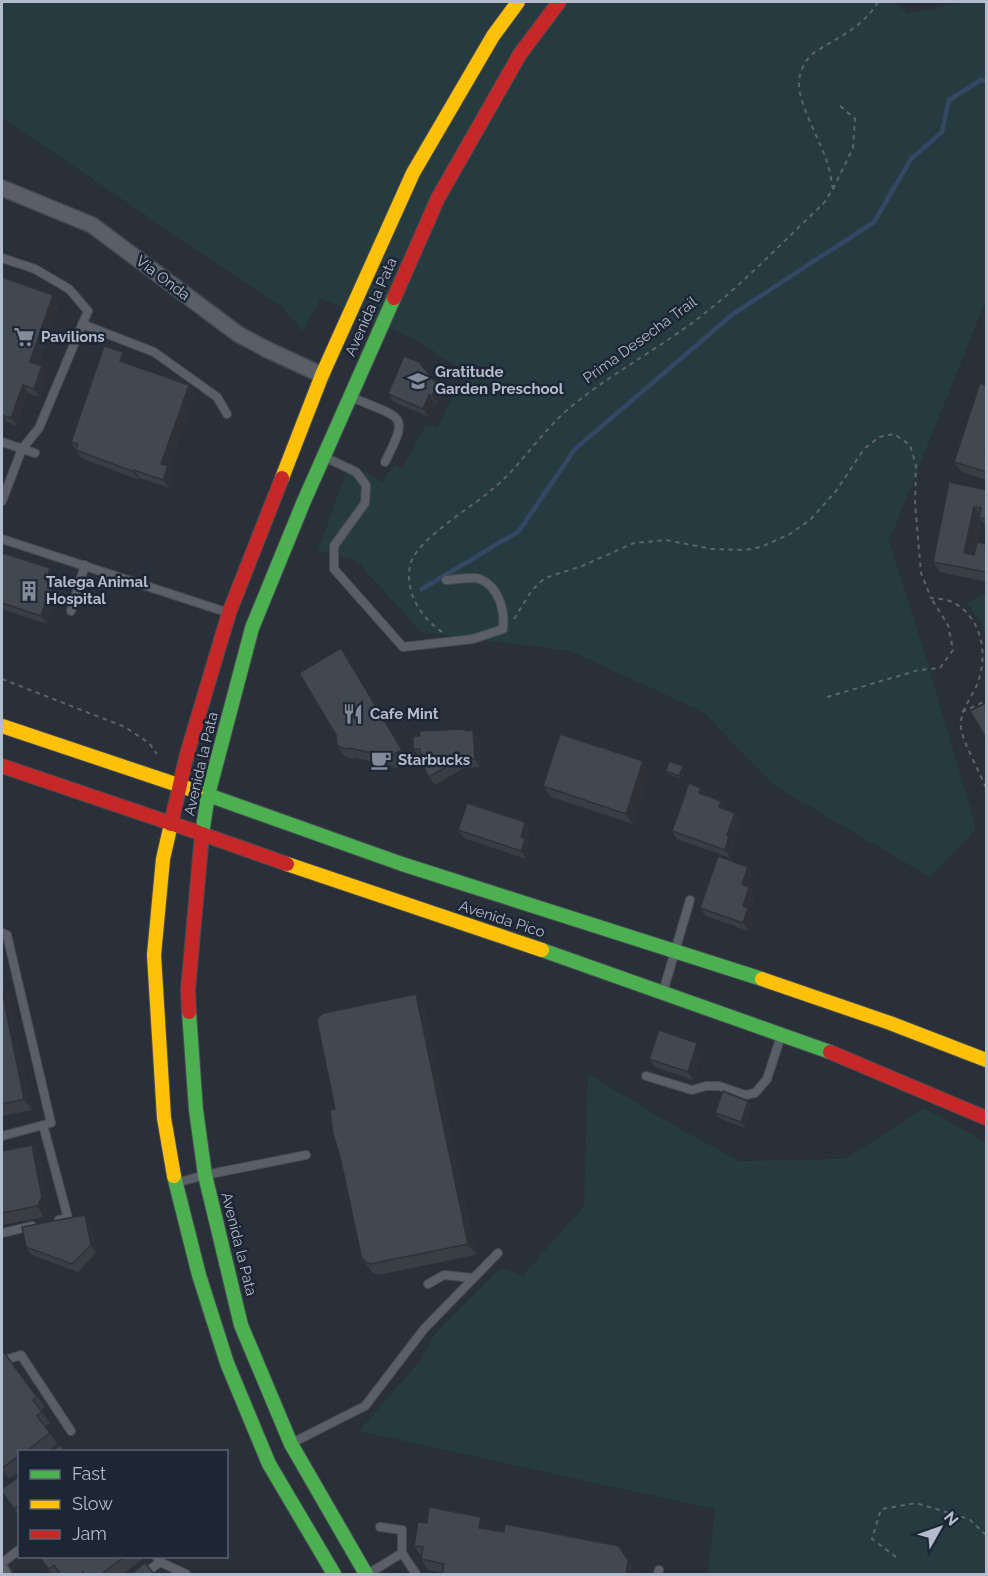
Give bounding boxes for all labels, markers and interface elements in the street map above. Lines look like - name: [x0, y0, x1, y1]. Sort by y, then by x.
- street label: Via Onda: [132, 252, 194, 304]
- street label: Avenida la Pata: [341, 255, 401, 359]
- street label: Prima Desecha Trail: [580, 292, 701, 387]
- supermarket icon: Pavilions: [12, 325, 36, 349]
- place label: Pavilions: [41, 328, 105, 346]
- place label: Gratitude Garden Preschool: [435, 363, 564, 398]
- school or university icon: Gratitude Garden Preschool: [406, 369, 430, 393]
- place label: Talega Animal Hospital: [46, 573, 148, 608]
- building icon: Talega Animal Hospital: [17, 579, 41, 603]
- restaurant icon: Cafe Mint: [341, 702, 365, 726]
- place label: Cafe Mint: [370, 705, 439, 723]
- street label: Avenida la Pata: [180, 710, 222, 818]
- cafe icon: Starbucks: [369, 748, 393, 772]
- place label: Starbucks: [398, 751, 470, 769]
- street label: Avenida Pico: [457, 897, 547, 941]
- street label: Avenida la Pata: [217, 1190, 261, 1298]
- legend: [18, 1450, 228, 1558]
- text: Fast: [72, 1463, 106, 1484]
- text: Slow: [72, 1493, 113, 1514]
- north arrow: [910, 1498, 970, 1558]
- text: N: [940, 1508, 962, 1529]
- text: Jam: [72, 1523, 107, 1544]

